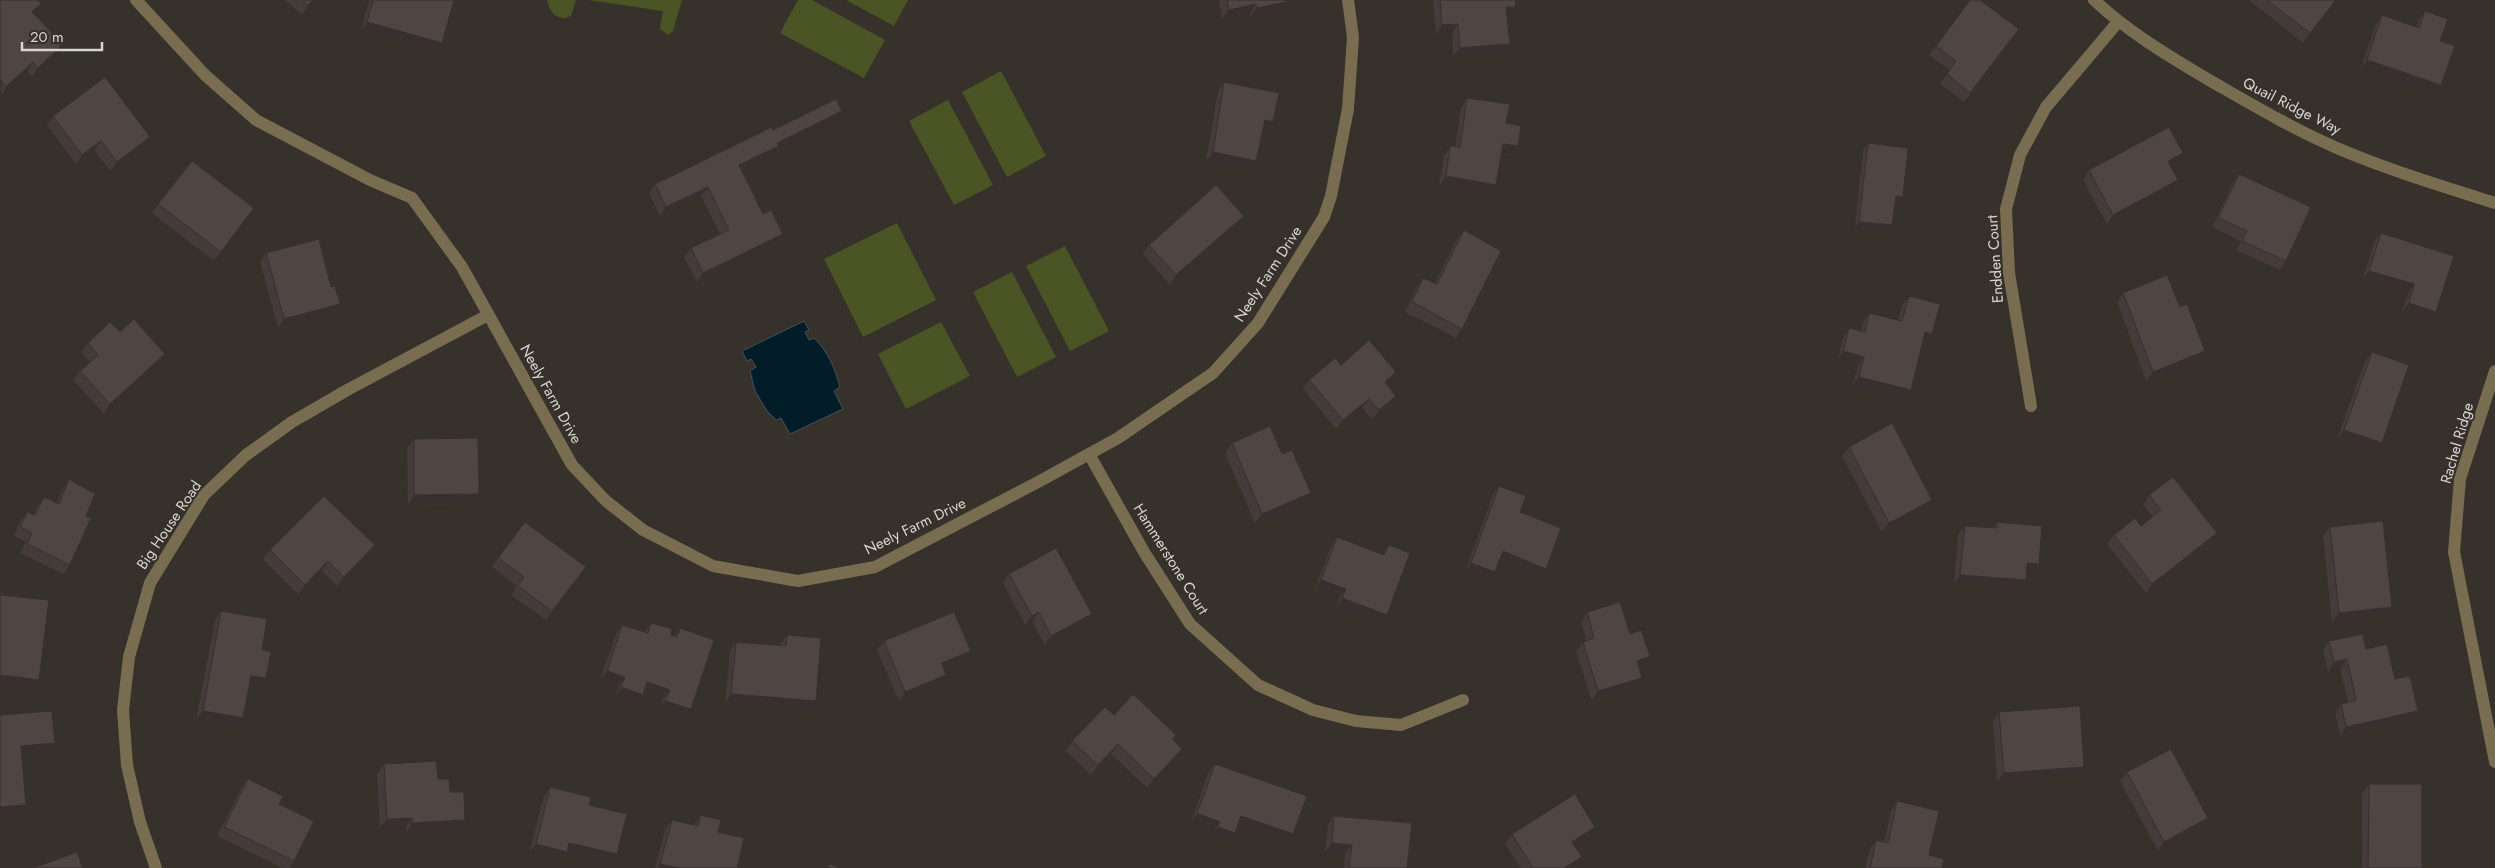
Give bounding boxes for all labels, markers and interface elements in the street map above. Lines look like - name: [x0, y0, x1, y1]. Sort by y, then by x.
- scale bar: [22, 20, 102, 52]
- text: 20 m: [30, 26, 64, 48]
- street label: Quail Ridge Way: [2239, 72, 2345, 140]
- street label: Endden Court: [1981, 214, 2009, 304]
- street label: Neely Farm Drive: [1229, 221, 1307, 326]
- street label: Neely Farm Drive: [515, 340, 588, 448]
- street label: Rachel Ridge: [2435, 400, 2479, 486]
- street label: Big House Road: [131, 476, 207, 574]
- street label: Neely Farm Drive: [860, 492, 970, 560]
- street label: Hammerstone Court: [1128, 499, 1214, 619]

